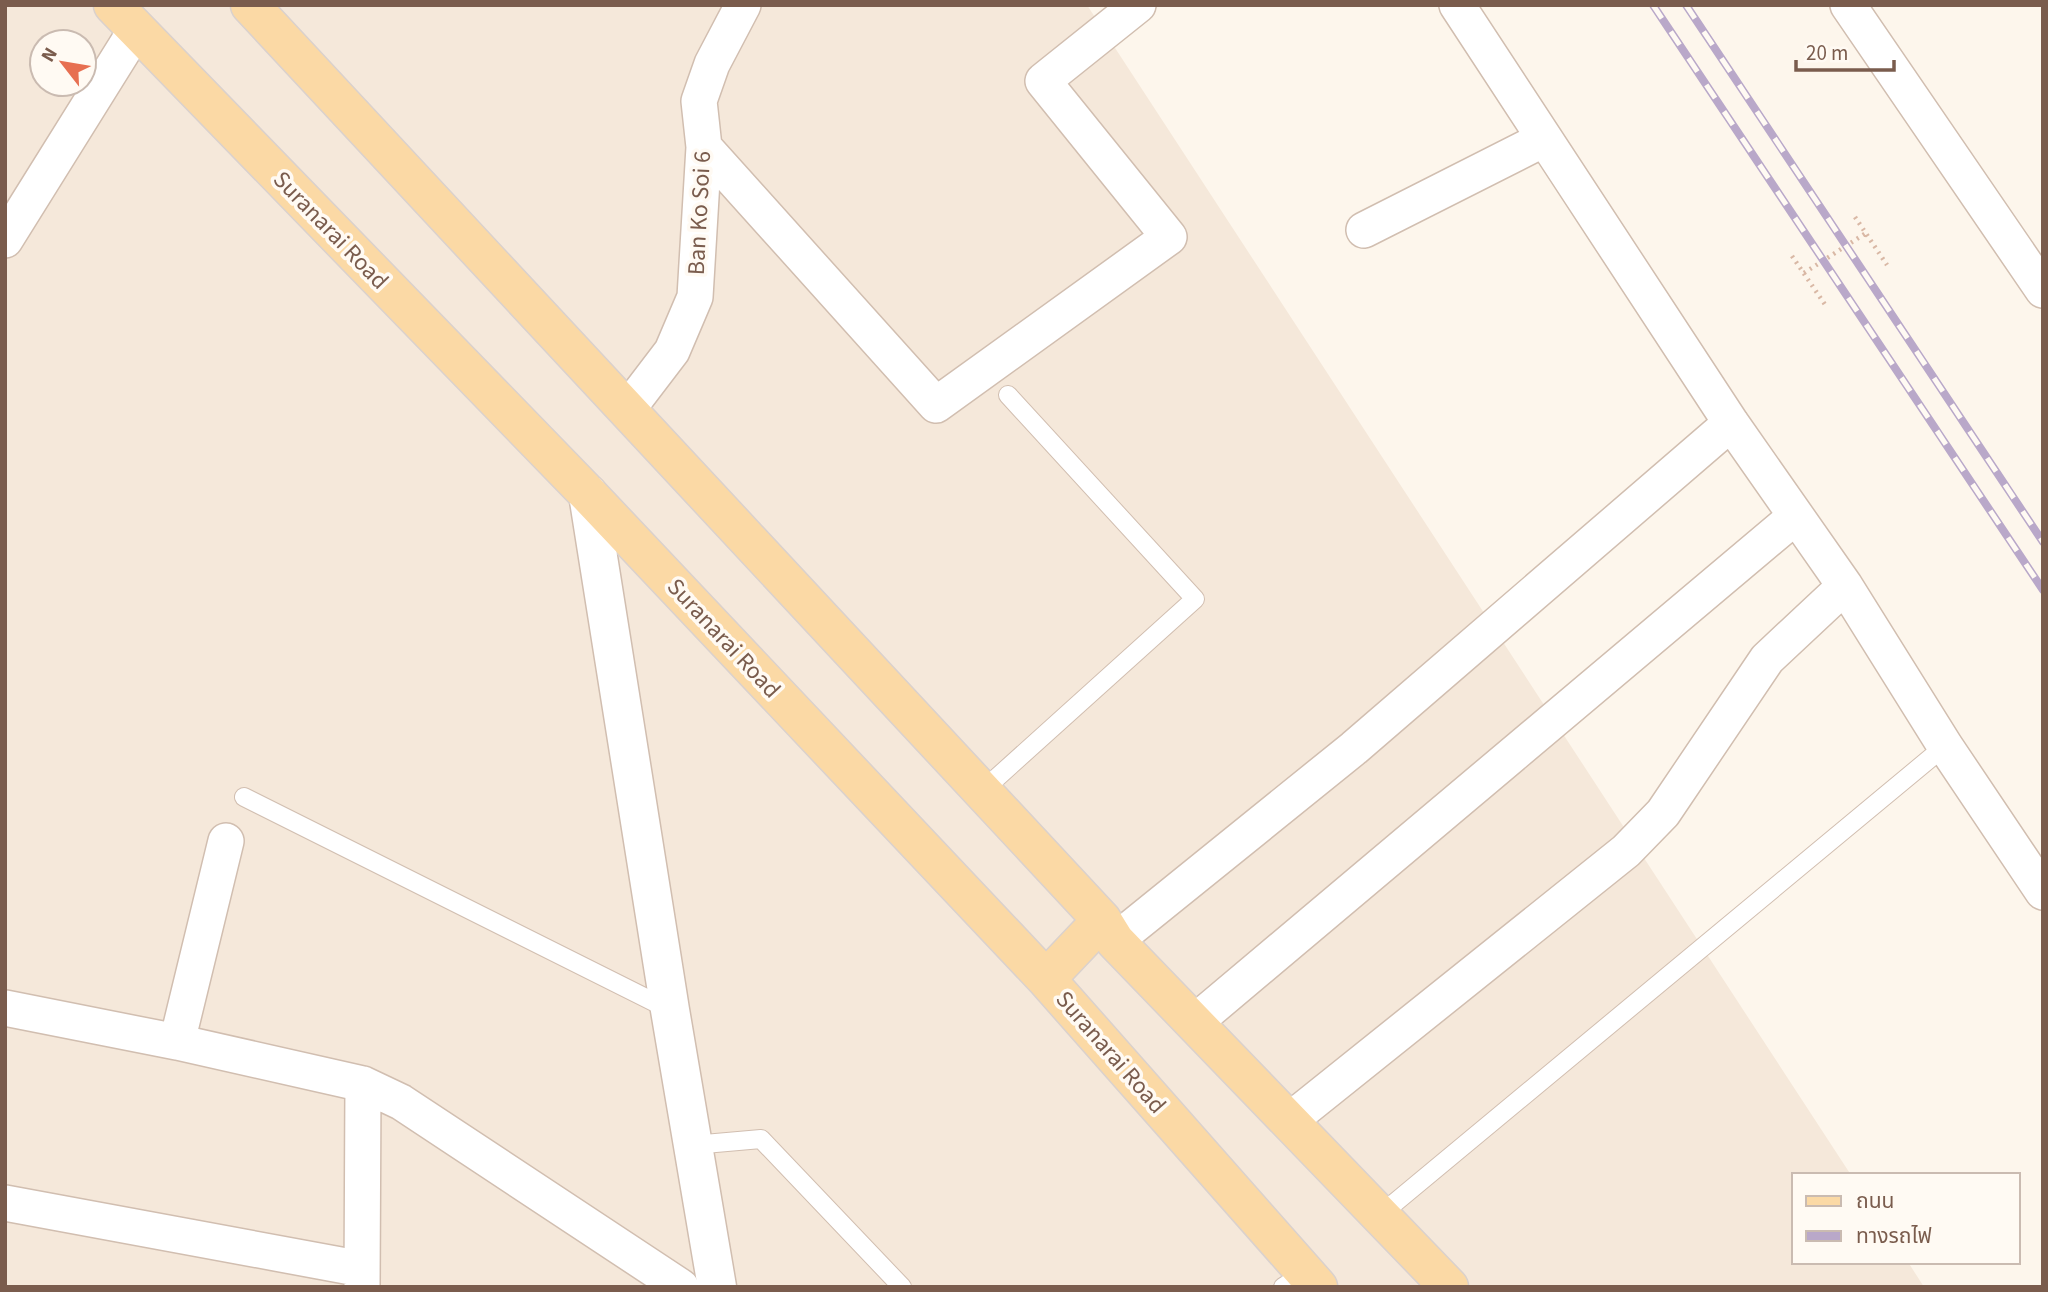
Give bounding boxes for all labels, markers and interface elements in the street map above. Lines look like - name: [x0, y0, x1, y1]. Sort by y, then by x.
- north arrow: [28, 28, 98, 98]
- scale bar: [1796, 28, 1894, 72]
- text: 20 m: [1806, 38, 1848, 68]
- text: N: [35, 43, 65, 67]
- street label: Ban Ko Soi 6: [679, 150, 720, 276]
- street label: Suranarai Road: [265, 163, 396, 298]
- street label: Suranarai Road: [659, 570, 789, 706]
- street label: Suranarai Road: [1047, 983, 1174, 1122]
- legend: [1792, 1173, 2020, 1264]
- text: ถนน: [1856, 1186, 1894, 1216]
- text: ทางรถไฟ: [1856, 1221, 1932, 1251]

